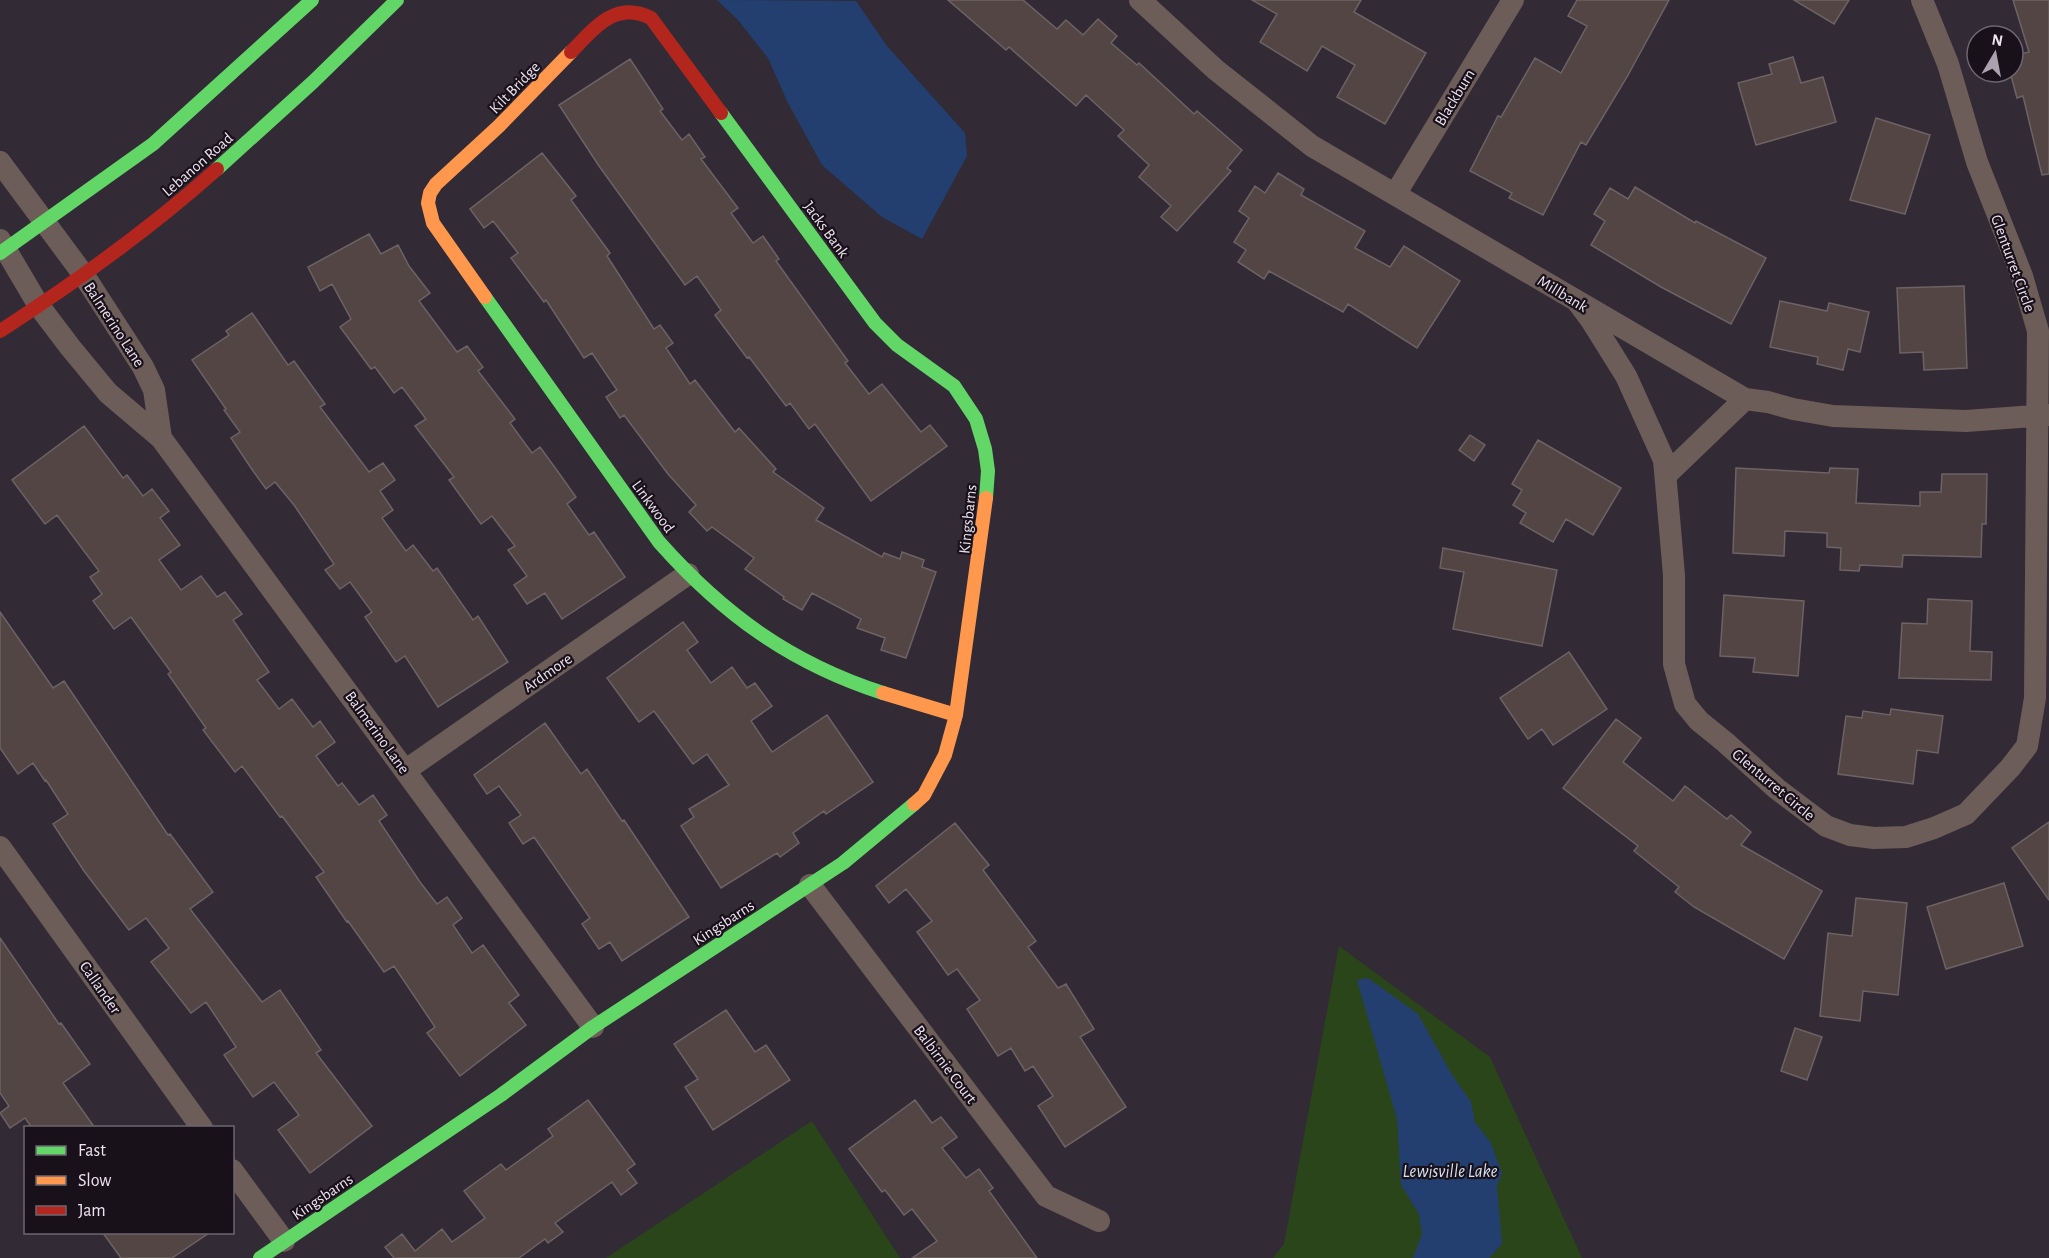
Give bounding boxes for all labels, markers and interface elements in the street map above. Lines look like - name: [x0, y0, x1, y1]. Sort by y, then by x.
- north arrow: [1965, 24, 2025, 84]
- text: N: [1991, 31, 2004, 49]
- street label: Kilt Bridge: [486, 59, 543, 117]
- street label: Blackburn: [1432, 66, 1478, 129]
- street label: Lebanon Road: [159, 130, 236, 200]
- street label: Jacks Bank: [800, 198, 852, 261]
- street label: Glenturret Circle: [1988, 212, 2038, 314]
- street label: Millbank: [1535, 273, 1591, 315]
- street label: Balmerino Lane: [81, 279, 147, 370]
- street label: Linkwood: [629, 477, 677, 536]
- street label: Kingsbarns: [956, 484, 980, 554]
- street label: Ardmore: [520, 650, 575, 695]
- street label: Balmerino Lane: [342, 688, 412, 777]
- street label: Glenturret Circle: [1729, 746, 1818, 824]
- street label: Kingsbarns: [690, 897, 757, 948]
- street label: Callander: [76, 958, 124, 1017]
- street label: Balbirnie Court: [911, 1022, 980, 1107]
- legend: [24, 1126, 234, 1234]
- text: Fast: [78, 1142, 106, 1160]
- water label: Lewisville Lake: [1402, 1163, 1498, 1181]
- street label: Kingsbarns: [289, 1171, 356, 1223]
- text: Slow: [78, 1172, 111, 1190]
- text: Jam: [78, 1202, 106, 1220]

